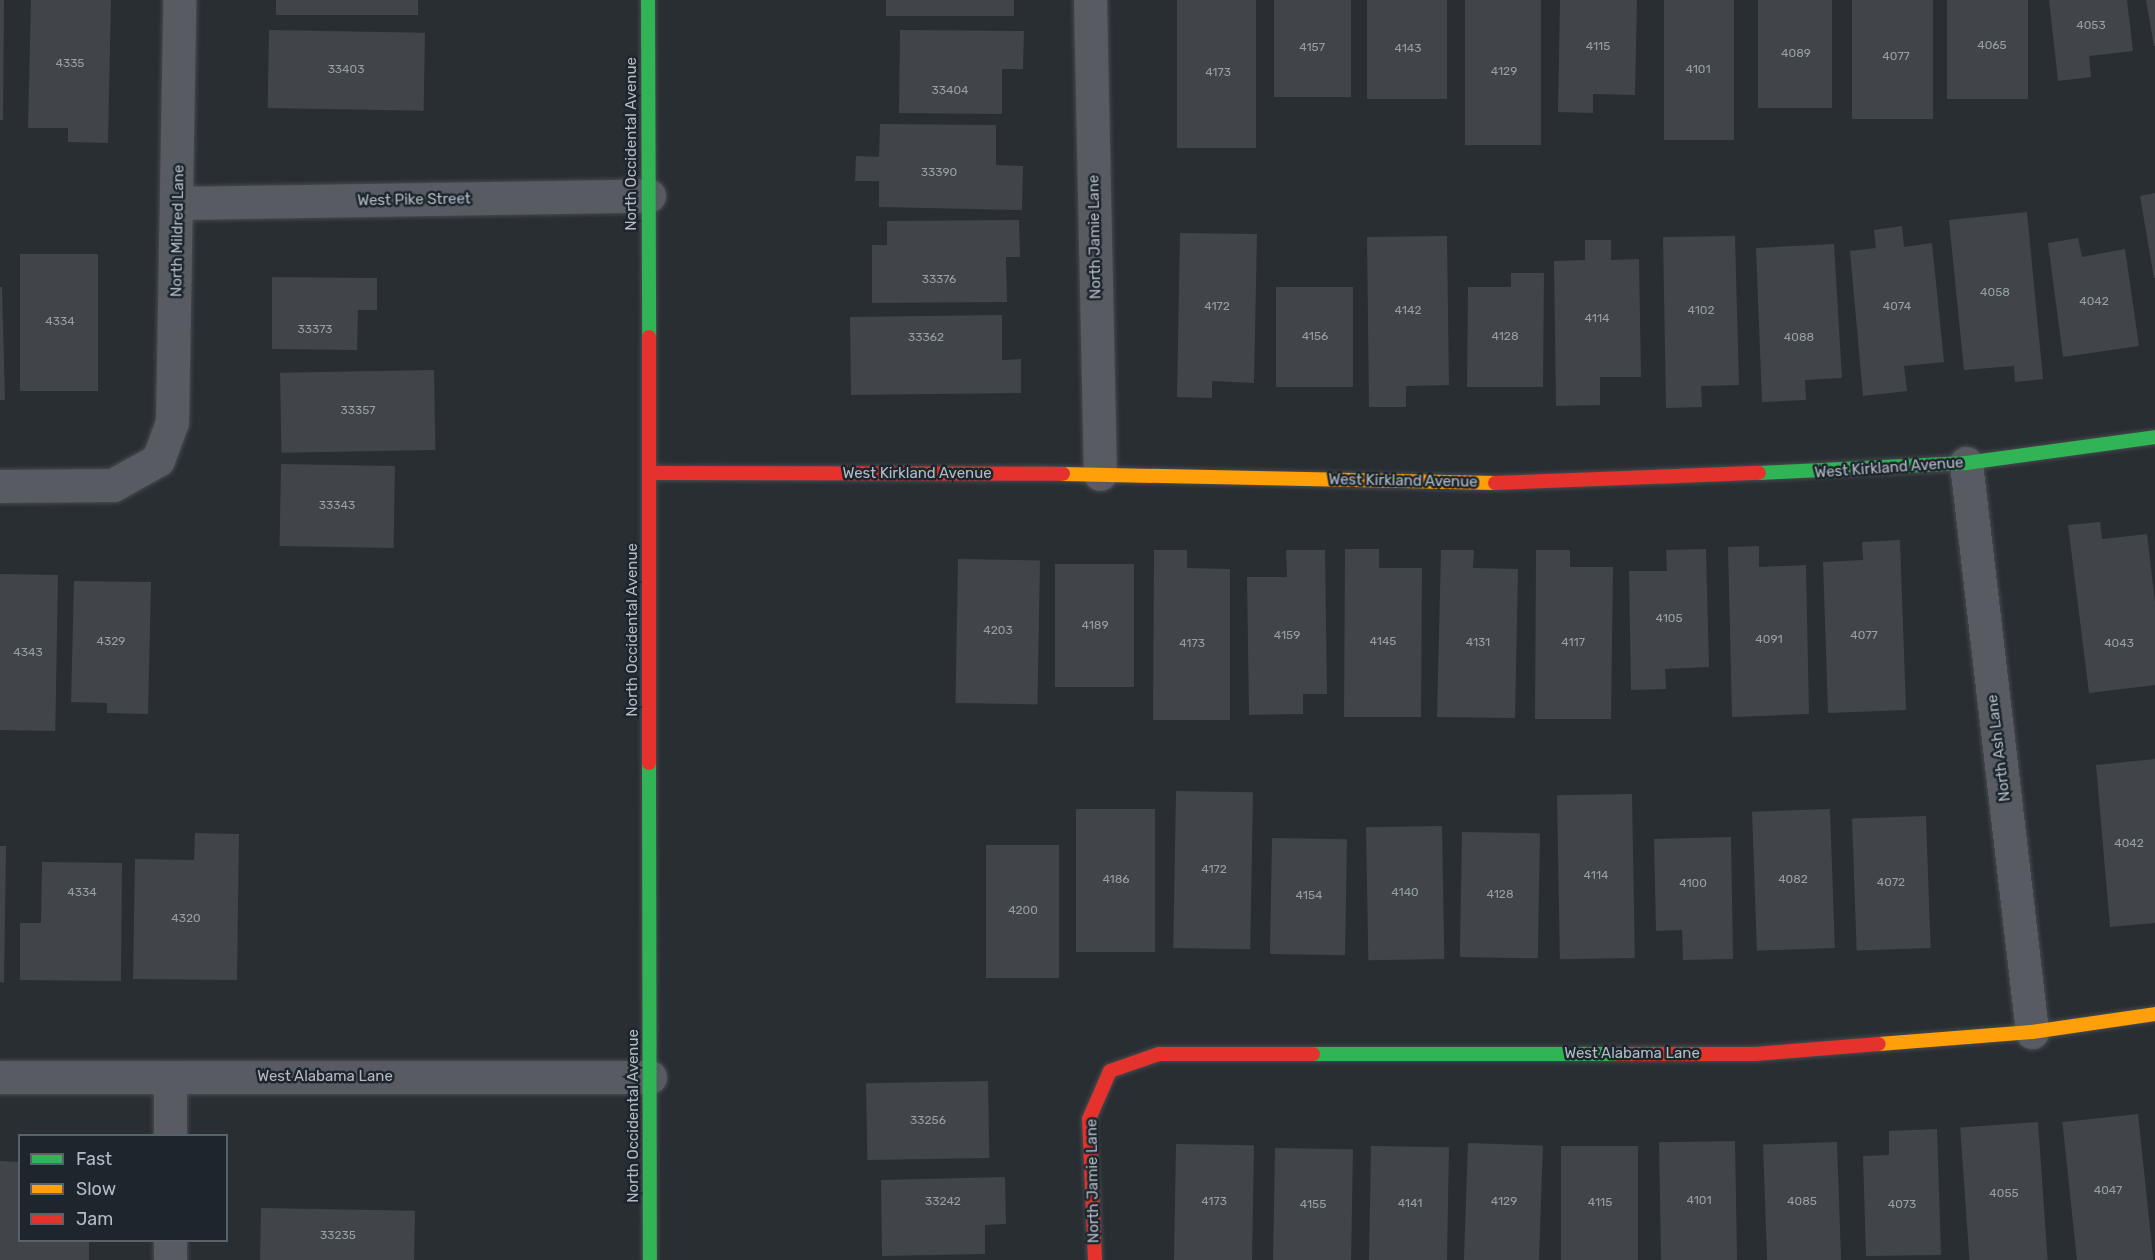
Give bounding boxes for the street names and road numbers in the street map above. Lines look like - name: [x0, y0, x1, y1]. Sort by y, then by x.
- street label: North Occidental Avenue: [623, 57, 641, 231]
- street label: North Mildred Lane: [168, 165, 188, 297]
- street label: North Jamie Lane: [1085, 175, 1105, 299]
- street label: West Pike Street: [357, 190, 471, 210]
- street label: West Kirkland Avenue: [1814, 454, 1964, 482]
- street label: West Kirkland Avenue: [842, 465, 992, 483]
- street label: West Kirkland Avenue: [1328, 471, 1478, 491]
- street label: North Occidental Avenue: [624, 543, 642, 717]
- street label: North Ash Lane: [1983, 693, 2015, 803]
- street label: North Occidental Avenue: [625, 1029, 643, 1203]
- street label: West Alabama Lane: [1564, 1045, 1700, 1063]
- street label: West Alabama Lane: [257, 1068, 393, 1086]
- street label: North Jamie Lane: [1083, 1119, 1103, 1243]

